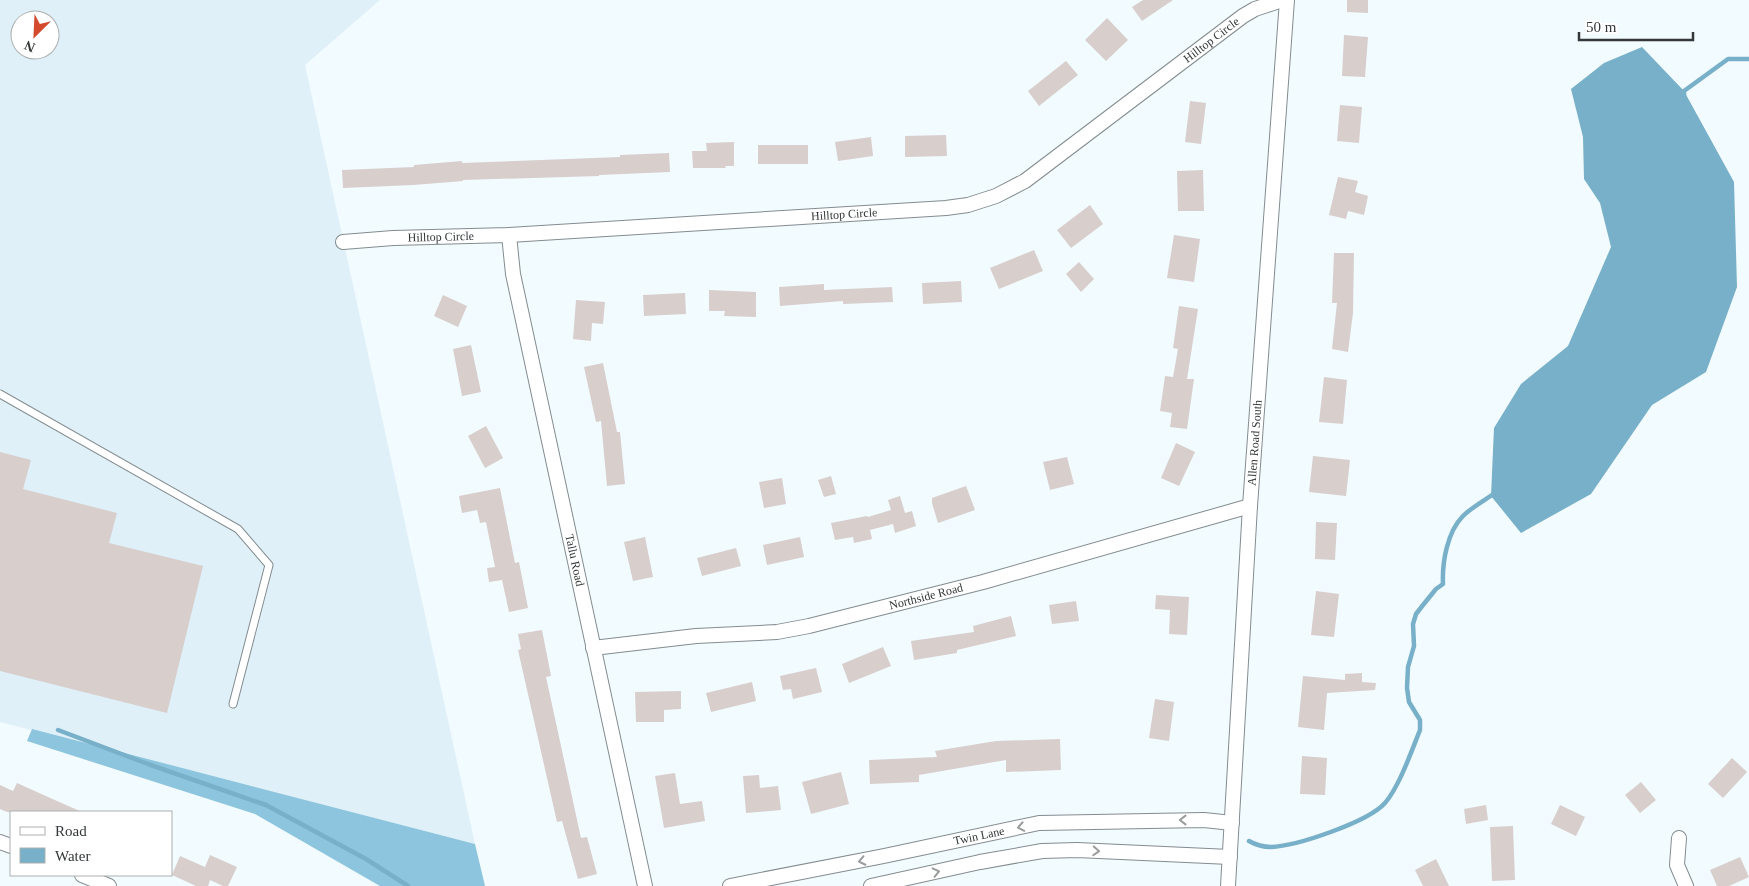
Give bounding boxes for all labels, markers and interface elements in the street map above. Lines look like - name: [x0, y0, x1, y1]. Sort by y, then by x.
- north arrow: [10, 10, 60, 60]
- scale bar: [1579, 10, 1693, 42]
- street label: Hilltop Circle: [1181, 14, 1242, 66]
- text: 50 m: [1586, 19, 1617, 35]
- text: N: [22, 38, 38, 55]
- street label: Hilltop Circle: [811, 205, 878, 223]
- street label: Hilltop Circle: [407, 229, 474, 245]
- street label: Allen Road South: [1245, 399, 1265, 486]
- street label: Tallu Road: [562, 533, 587, 588]
- street label: Northside Road: [888, 580, 964, 612]
- legend: [10, 811, 172, 876]
- one-way arrow: [1179, 815, 1187, 825]
- one-way arrow: [1017, 821, 1026, 831]
- text: Road: [55, 823, 87, 839]
- street label: Twin Lane: [952, 824, 1006, 848]
- one-way arrow: [1093, 845, 1101, 856]
- text: Water: [55, 848, 90, 864]
- one-way arrow: [858, 855, 867, 865]
- one-way arrow: [931, 867, 940, 878]

